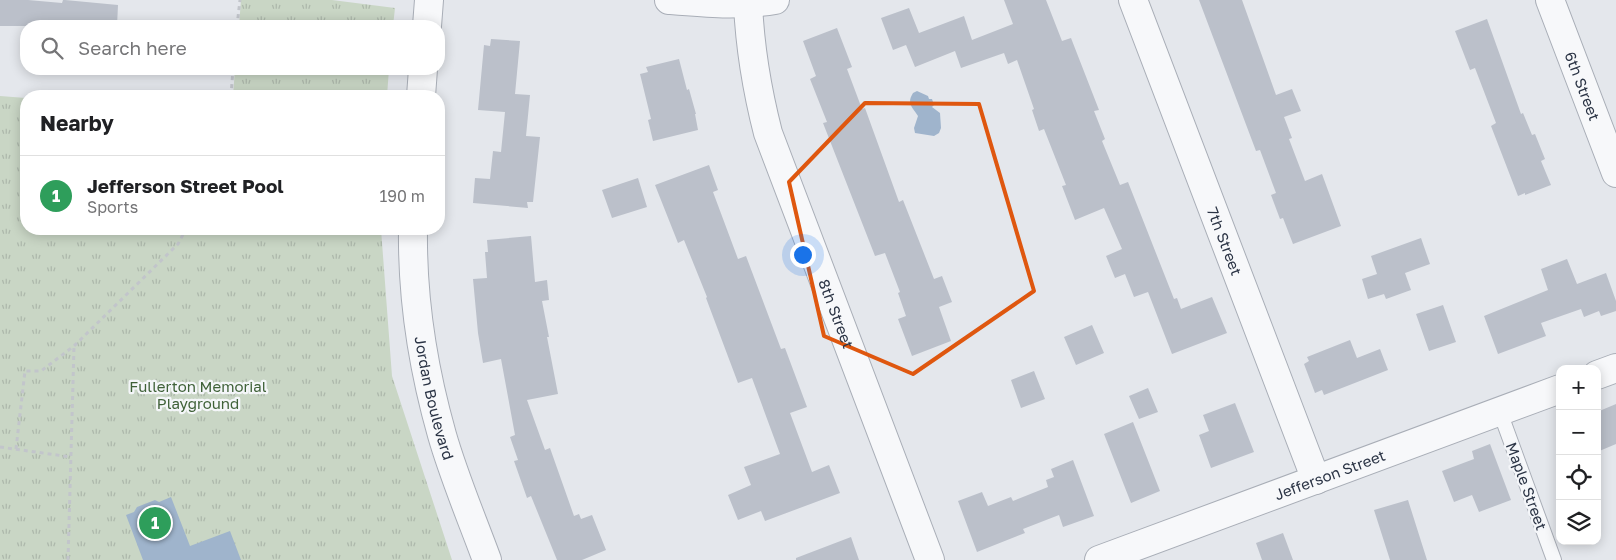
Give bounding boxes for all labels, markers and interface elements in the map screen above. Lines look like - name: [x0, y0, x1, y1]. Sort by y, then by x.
- search box: [20, 20, 445, 75]
- icon: search: [38, 34, 66, 62]
- text: Search here: [78, 36, 187, 59]
- street label: 6th Street: [1561, 49, 1604, 123]
- text: Nearby: [40, 110, 114, 136]
- text: Jefferson Street Pool: [87, 174, 284, 197]
- text: 1: [52, 186, 60, 206]
- text: 190 m: [379, 186, 425, 206]
- text: Sports: [87, 197, 138, 217]
- street label: 7th Street: [1204, 204, 1246, 278]
- your location: [790, 242, 816, 268]
- street label: 8th Street: [815, 277, 858, 351]
- street label: Jordan Boulevard: [412, 335, 458, 462]
- map controls: [1556, 365, 1601, 545]
- button: +: [1556, 365, 1601, 410]
- park label: Fullerton Memorial Playground: [129, 377, 267, 412]
- button: −: [1556, 410, 1601, 455]
- street label: Maple Street: [1503, 440, 1551, 532]
- street label: Jefferson Street: [1272, 446, 1388, 503]
- button: locate: [1556, 455, 1601, 500]
- button: layers: [1556, 500, 1601, 545]
- pin: 1: [139, 504, 171, 542]

